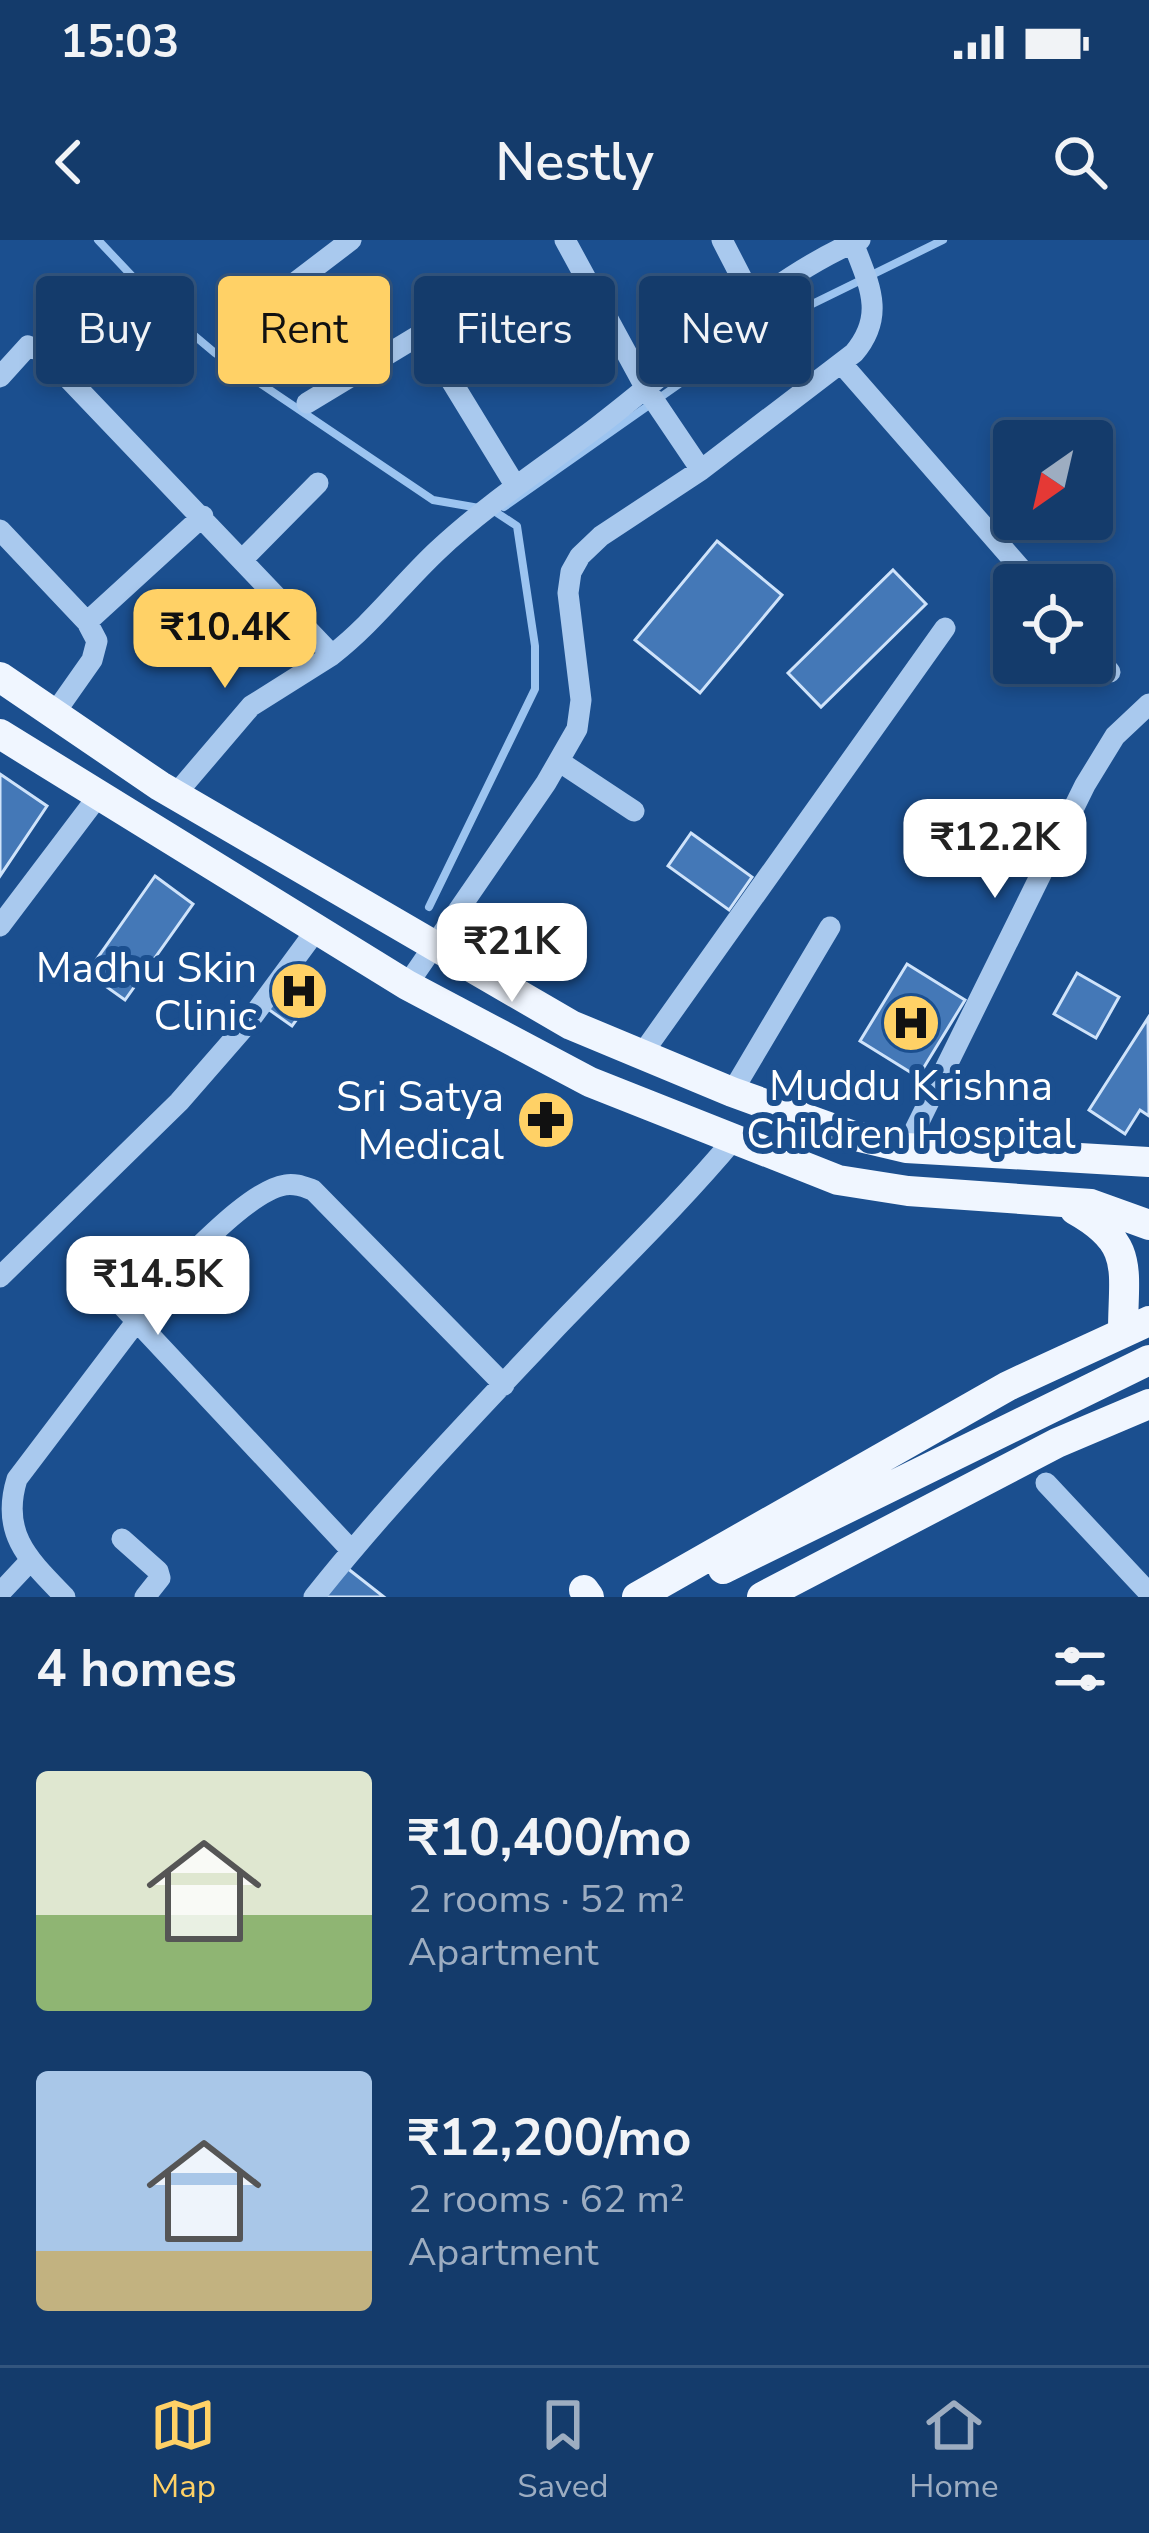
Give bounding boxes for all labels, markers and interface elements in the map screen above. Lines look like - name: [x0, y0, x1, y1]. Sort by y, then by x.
- text: 15:03: [60, 12, 179, 73]
- text: Nestly: [495, 125, 654, 199]
- icon: back: [36, 129, 102, 195]
- icon: search: [1047, 129, 1113, 195]
- chip: Buy: [36, 276, 194, 384]
- chip: Rent: [218, 276, 390, 384]
- chip: Filters: [414, 276, 615, 384]
- chip: New: [639, 276, 811, 384]
- north arrow: [993, 420, 1113, 540]
- map controls: [993, 420, 1113, 684]
- button: locate: [993, 564, 1113, 684]
- pin: ₹10.4K: [127, 589, 323, 691]
- text: ₹10.4K: [160, 601, 290, 654]
- pin: ₹12.2K: [897, 799, 1093, 901]
- text: ₹12.2K: [930, 811, 1060, 864]
- pin: ₹21K: [441, 903, 583, 1005]
- text: ₹21K: [464, 915, 560, 968]
- place label: Madhu Skin Clinic: [36, 940, 257, 1045]
- hospital icon: Madhu Skin Clinic: [268, 960, 330, 1022]
- hospital icon: Muddu Krishna Children Hospital: [880, 992, 942, 1054]
- place label: Muddu Krishna Children Hospital: [746, 1058, 1076, 1163]
- place label: Sri Satya Medical: [336, 1069, 505, 1174]
- pharmacy icon: Sri Satya Medical: [515, 1089, 577, 1151]
- pin: ₹14.5K: [60, 1236, 256, 1338]
- text: ₹14.5K: [93, 1248, 223, 1301]
- text: 4 homes: [36, 1634, 237, 1704]
- icon: filters: [1047, 1636, 1113, 1702]
- text: ₹10,400/mo: [408, 1803, 691, 1873]
- icon: home: [132, 1819, 276, 1963]
- text: 2 rooms · 52 m²: [408, 1873, 685, 1926]
- text: Apartment: [408, 1926, 598, 1979]
- text: ₹12,200/mo: [408, 2103, 691, 2173]
- icon: home: [132, 2119, 276, 2263]
- text: 2 rooms · 62 m²: [408, 2173, 685, 2226]
- text: Apartment: [408, 2226, 598, 2279]
- tab: Map: [150, 2392, 216, 2509]
- tab: Saved: [517, 2392, 608, 2509]
- tab: Home: [909, 2392, 999, 2509]

